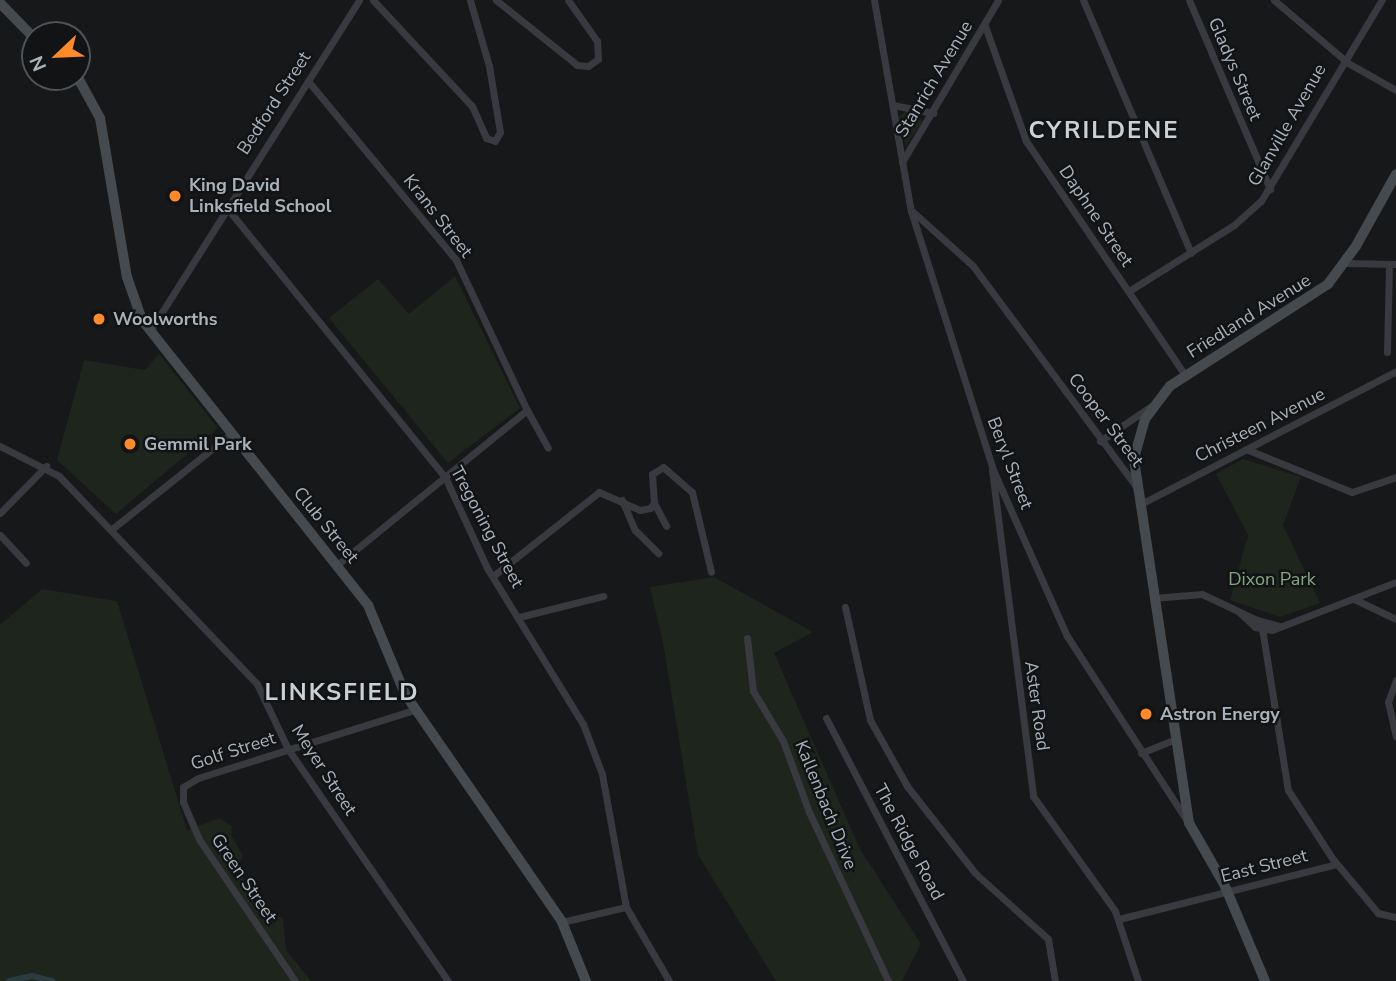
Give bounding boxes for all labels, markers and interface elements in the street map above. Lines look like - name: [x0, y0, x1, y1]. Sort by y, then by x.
- street label: Gladys Street: [1204, 14, 1266, 124]
- street label: Stanrich Avenue: [891, 17, 977, 141]
- north arrow: [21, 21, 91, 91]
- street label: Bedford Street: [233, 47, 315, 159]
- text: N: [24, 52, 53, 75]
- street label: Glanville Avenue: [1243, 60, 1331, 190]
- district label: CYRILDENE: [1030, 117, 1178, 145]
- street label: Daphne Street: [1054, 161, 1138, 271]
- street label: Krans Street: [399, 170, 477, 262]
- place label: King David Linksfield School: [189, 175, 331, 218]
- marker: King David Linksfield School: [167, 188, 183, 204]
- street label: Friedland Avenue: [1183, 269, 1315, 363]
- place label: Woolworths: [113, 308, 217, 330]
- marker: Woolworths: [91, 311, 107, 327]
- street label: Cooper Street: [1064, 369, 1148, 471]
- street label: Christeen Avenue: [1191, 383, 1329, 467]
- street label: Beryl Street: [983, 414, 1037, 512]
- place label: Gemmil Park: [144, 433, 252, 455]
- marker: Gemmil Park: [122, 436, 138, 452]
- street label: Tregoning Street: [446, 462, 528, 592]
- street label: Club Street: [289, 483, 363, 567]
- park label: Dixon Park: [1228, 568, 1316, 590]
- street label: Aster Road: [1020, 660, 1054, 752]
- district label: LINKSFIELD: [266, 679, 418, 707]
- place label: Astron Energy: [1160, 703, 1280, 725]
- marker: Astron Energy: [1138, 706, 1154, 722]
- street label: Meyer Street: [287, 721, 361, 819]
- street label: Golf Street: [188, 727, 278, 775]
- street label: Kallenbach Drive: [790, 737, 862, 873]
- street label: The Ridge Road: [869, 780, 949, 904]
- street label: Green Street: [206, 829, 282, 927]
- street label: East Street: [1218, 845, 1310, 887]

